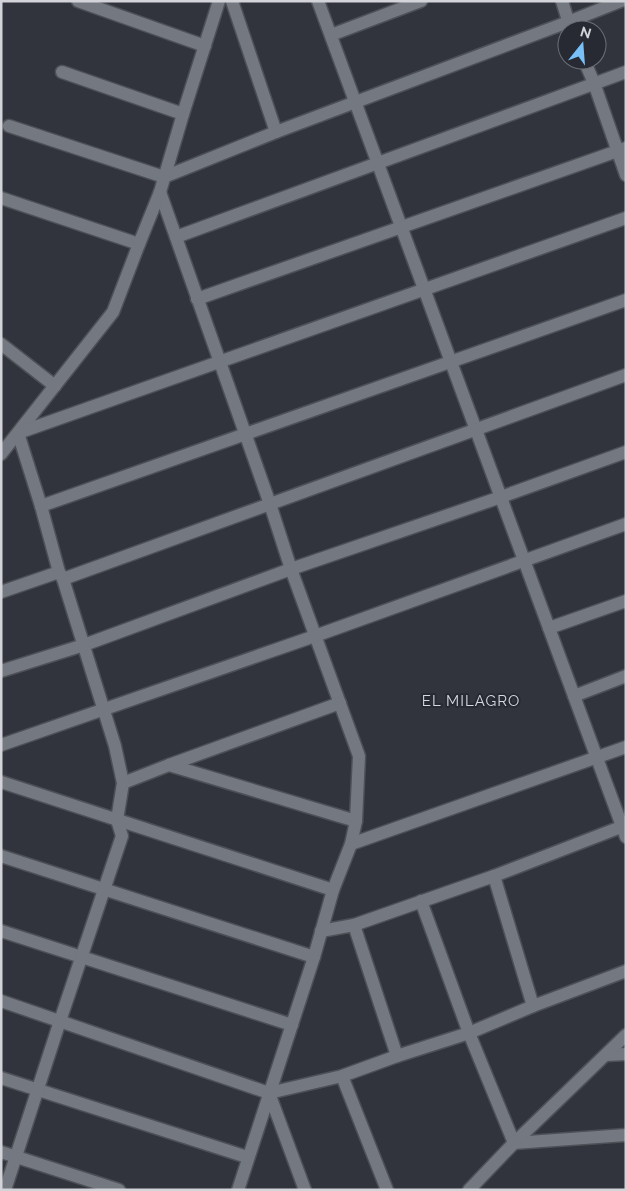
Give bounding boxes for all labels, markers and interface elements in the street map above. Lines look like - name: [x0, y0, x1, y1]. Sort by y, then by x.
- north arrow: [557, 20, 607, 70]
- text: N: [578, 23, 593, 42]
- district label: EL MILAGRO: [422, 692, 520, 710]

